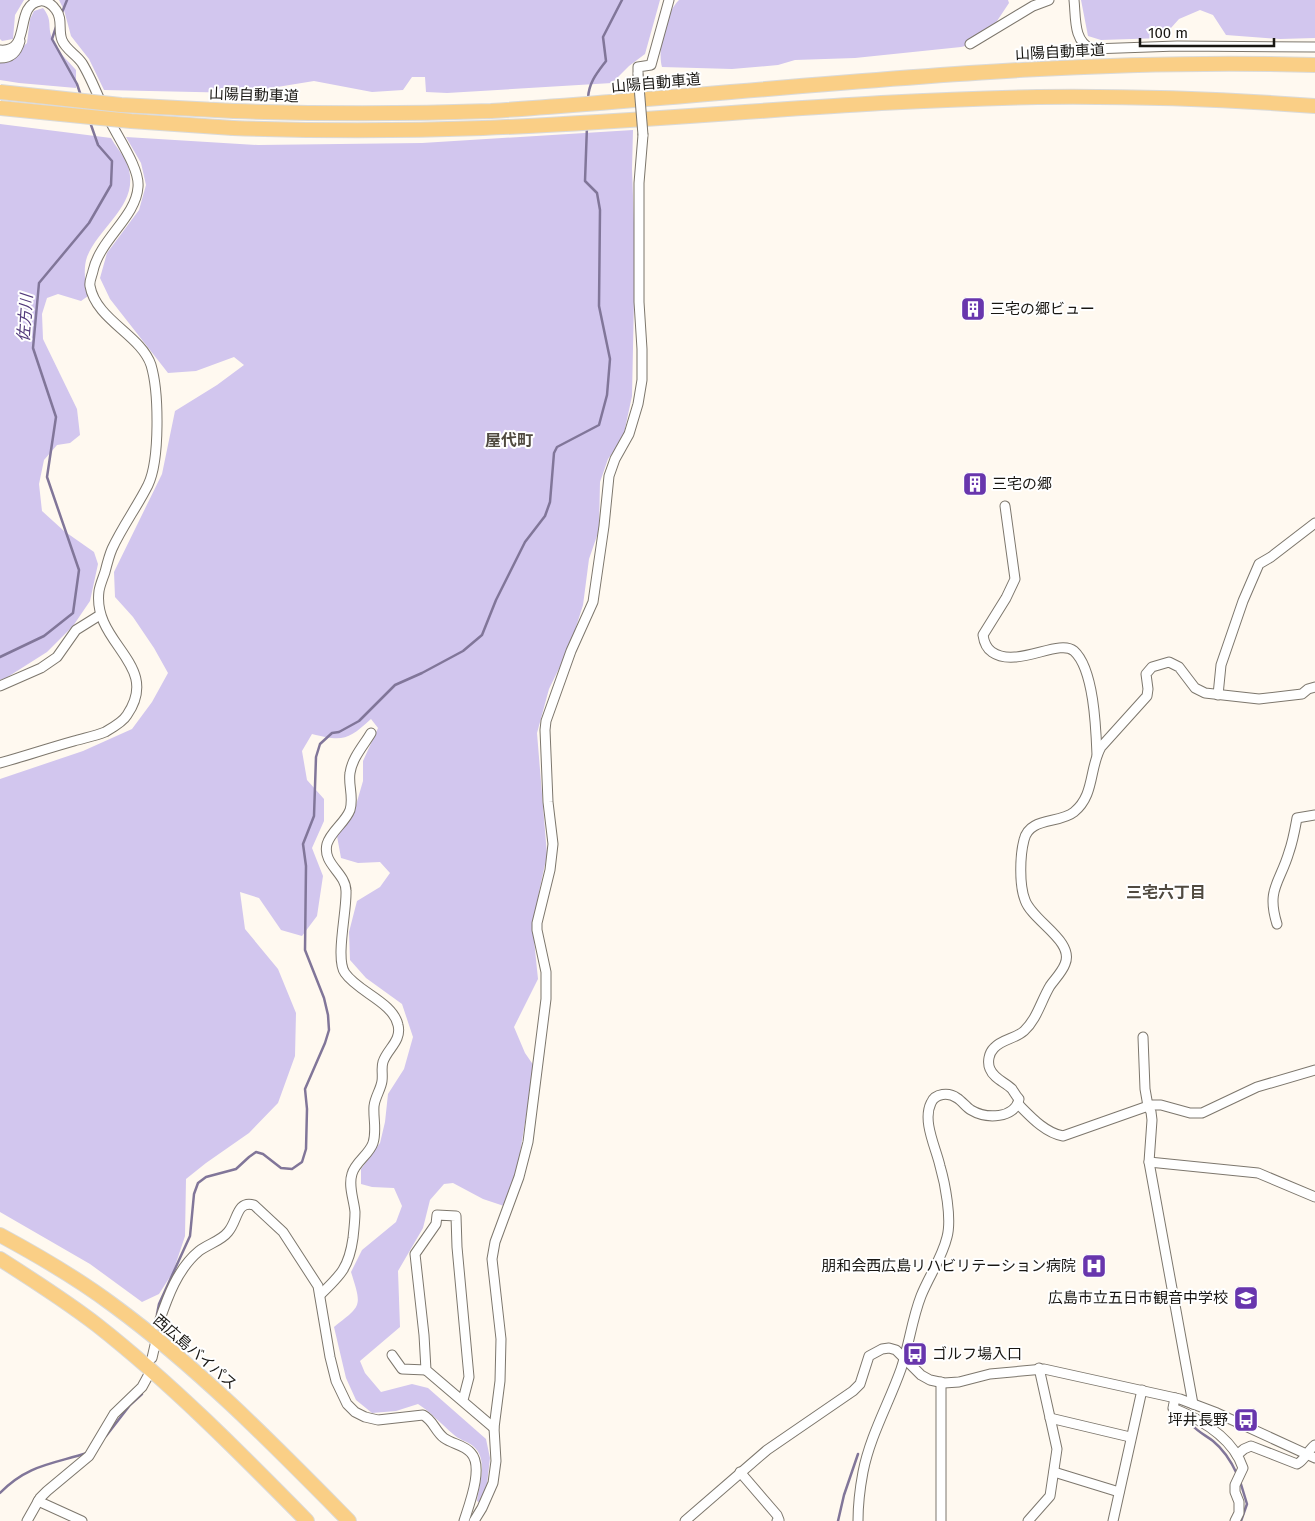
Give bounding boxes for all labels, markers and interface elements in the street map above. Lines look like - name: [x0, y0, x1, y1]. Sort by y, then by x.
- scale bar: [1140, 15, 1274, 47]
- text: 100 m: [1148, 24, 1188, 42]
- street label: 山陽自動車道: [1015, 41, 1105, 63]
- street label: 山陽自動車道: [610, 70, 702, 96]
- street label: 山陽自動車道: [209, 84, 299, 106]
- water label: 佐方川: [14, 291, 36, 343]
- building icon: 三宅の郷ビュー: [960, 296, 986, 322]
- place label: 三宅の郷ビュー: [990, 300, 1095, 318]
- district label: 屋代町: [485, 431, 533, 450]
- building icon: 三宅の郷: [962, 471, 988, 497]
- place label: 三宅の郷: [992, 475, 1052, 493]
- district label: 三宅六丁目: [1126, 883, 1206, 902]
- hospital icon: 朋和会西広島リハビリテーション病院: [1081, 1253, 1107, 1279]
- place label: 朋和会西広島リハビリテーション病院: [821, 1257, 1076, 1275]
- school or university icon: 広島市立五日市観音中学校: [1233, 1285, 1259, 1311]
- place label: 広島市立五日市観音中学校: [1048, 1289, 1228, 1307]
- street label: 西広島バイパス: [150, 1311, 240, 1393]
- bus stop icon: ゴルフ場入口: [902, 1341, 928, 1367]
- place label: ゴルフ場入口: [932, 1345, 1022, 1363]
- bus stop icon: 坪井長野: [1233, 1407, 1259, 1433]
- place label: 坪井長野: [1168, 1411, 1228, 1429]

